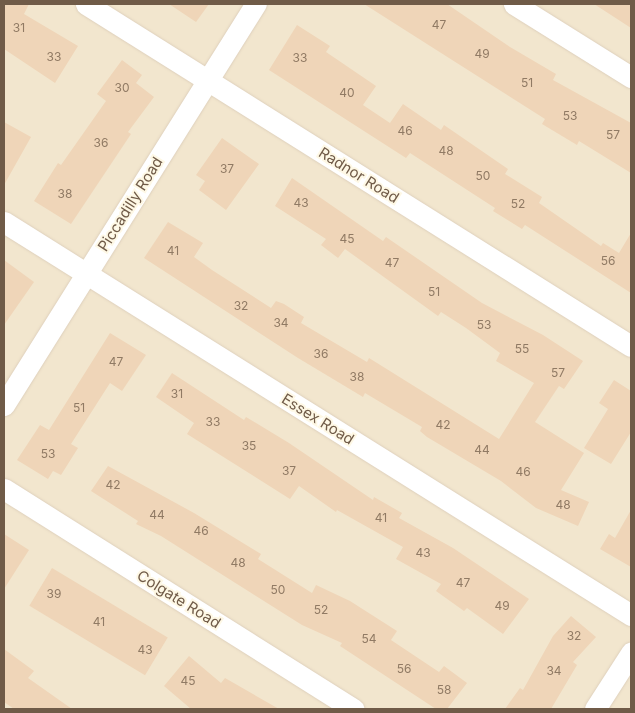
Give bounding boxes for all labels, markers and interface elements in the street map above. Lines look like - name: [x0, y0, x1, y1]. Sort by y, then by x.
- house number: 47: [432, 18, 446, 32]
- house number: 31: [13, 21, 25, 35]
- house number: 49: [474, 47, 490, 61]
- house number: 33: [47, 50, 61, 64]
- house number: 33: [293, 51, 307, 65]
- house number: 51: [521, 76, 533, 90]
- house number: 30: [115, 81, 129, 95]
- house number: 40: [339, 86, 355, 100]
- house number: 53: [563, 109, 577, 123]
- house number: 46: [397, 124, 413, 138]
- house number: 57: [606, 128, 620, 142]
- house number: 36: [94, 136, 108, 150]
- street label: Radnor Road: [316, 143, 402, 207]
- house number: 48: [438, 144, 454, 158]
- street label: Piccadilly Road: [94, 153, 166, 255]
- house number: 37: [220, 162, 234, 176]
- house number: 50: [476, 169, 490, 183]
- house number: 38: [58, 187, 72, 201]
- house number: 43: [293, 196, 309, 210]
- house number: 52: [511, 197, 525, 211]
- house number: 45: [339, 232, 355, 246]
- house number: 41: [167, 244, 179, 258]
- house number: 56: [601, 254, 615, 268]
- house number: 47: [385, 256, 399, 270]
- house number: 51: [428, 285, 440, 299]
- house number: 32: [234, 299, 248, 313]
- house number: 34: [273, 316, 289, 330]
- house number: 53: [477, 318, 491, 332]
- house number: 55: [515, 342, 529, 356]
- house number: 36: [314, 347, 328, 361]
- house number: 47: [109, 355, 123, 369]
- house number: 57: [551, 366, 565, 380]
- house number: 38: [350, 370, 364, 384]
- house number: 31: [171, 387, 183, 401]
- street label: Essex Road: [279, 390, 357, 448]
- house number: 51: [73, 401, 85, 415]
- house number: 33: [206, 415, 220, 429]
- house number: 42: [435, 418, 451, 432]
- house number: 35: [242, 439, 256, 453]
- house number: 44: [474, 443, 490, 457]
- house number: 53: [41, 447, 55, 461]
- house number: 37: [282, 464, 296, 478]
- house number: 46: [515, 465, 531, 479]
- house number: 42: [105, 478, 121, 492]
- house number: 48: [555, 498, 571, 512]
- house number: 44: [149, 508, 165, 522]
- house number: 41: [375, 511, 387, 525]
- house number: 46: [193, 524, 209, 538]
- house number: 43: [415, 546, 431, 560]
- house number: 48: [230, 556, 246, 570]
- street label: Colgate Road: [134, 566, 224, 632]
- house number: 47: [456, 576, 470, 590]
- house number: 50: [271, 583, 285, 597]
- house number: 39: [47, 587, 61, 601]
- house number: 49: [494, 599, 510, 613]
- house number: 52: [314, 603, 328, 617]
- house number: 41: [93, 615, 105, 629]
- house number: 32: [567, 629, 581, 643]
- house number: 54: [361, 632, 377, 646]
- house number: 43: [137, 643, 153, 657]
- house number: 56: [397, 662, 411, 676]
- house number: 34: [546, 664, 562, 678]
- house number: 45: [180, 674, 196, 688]
- house number: 58: [437, 683, 451, 697]

